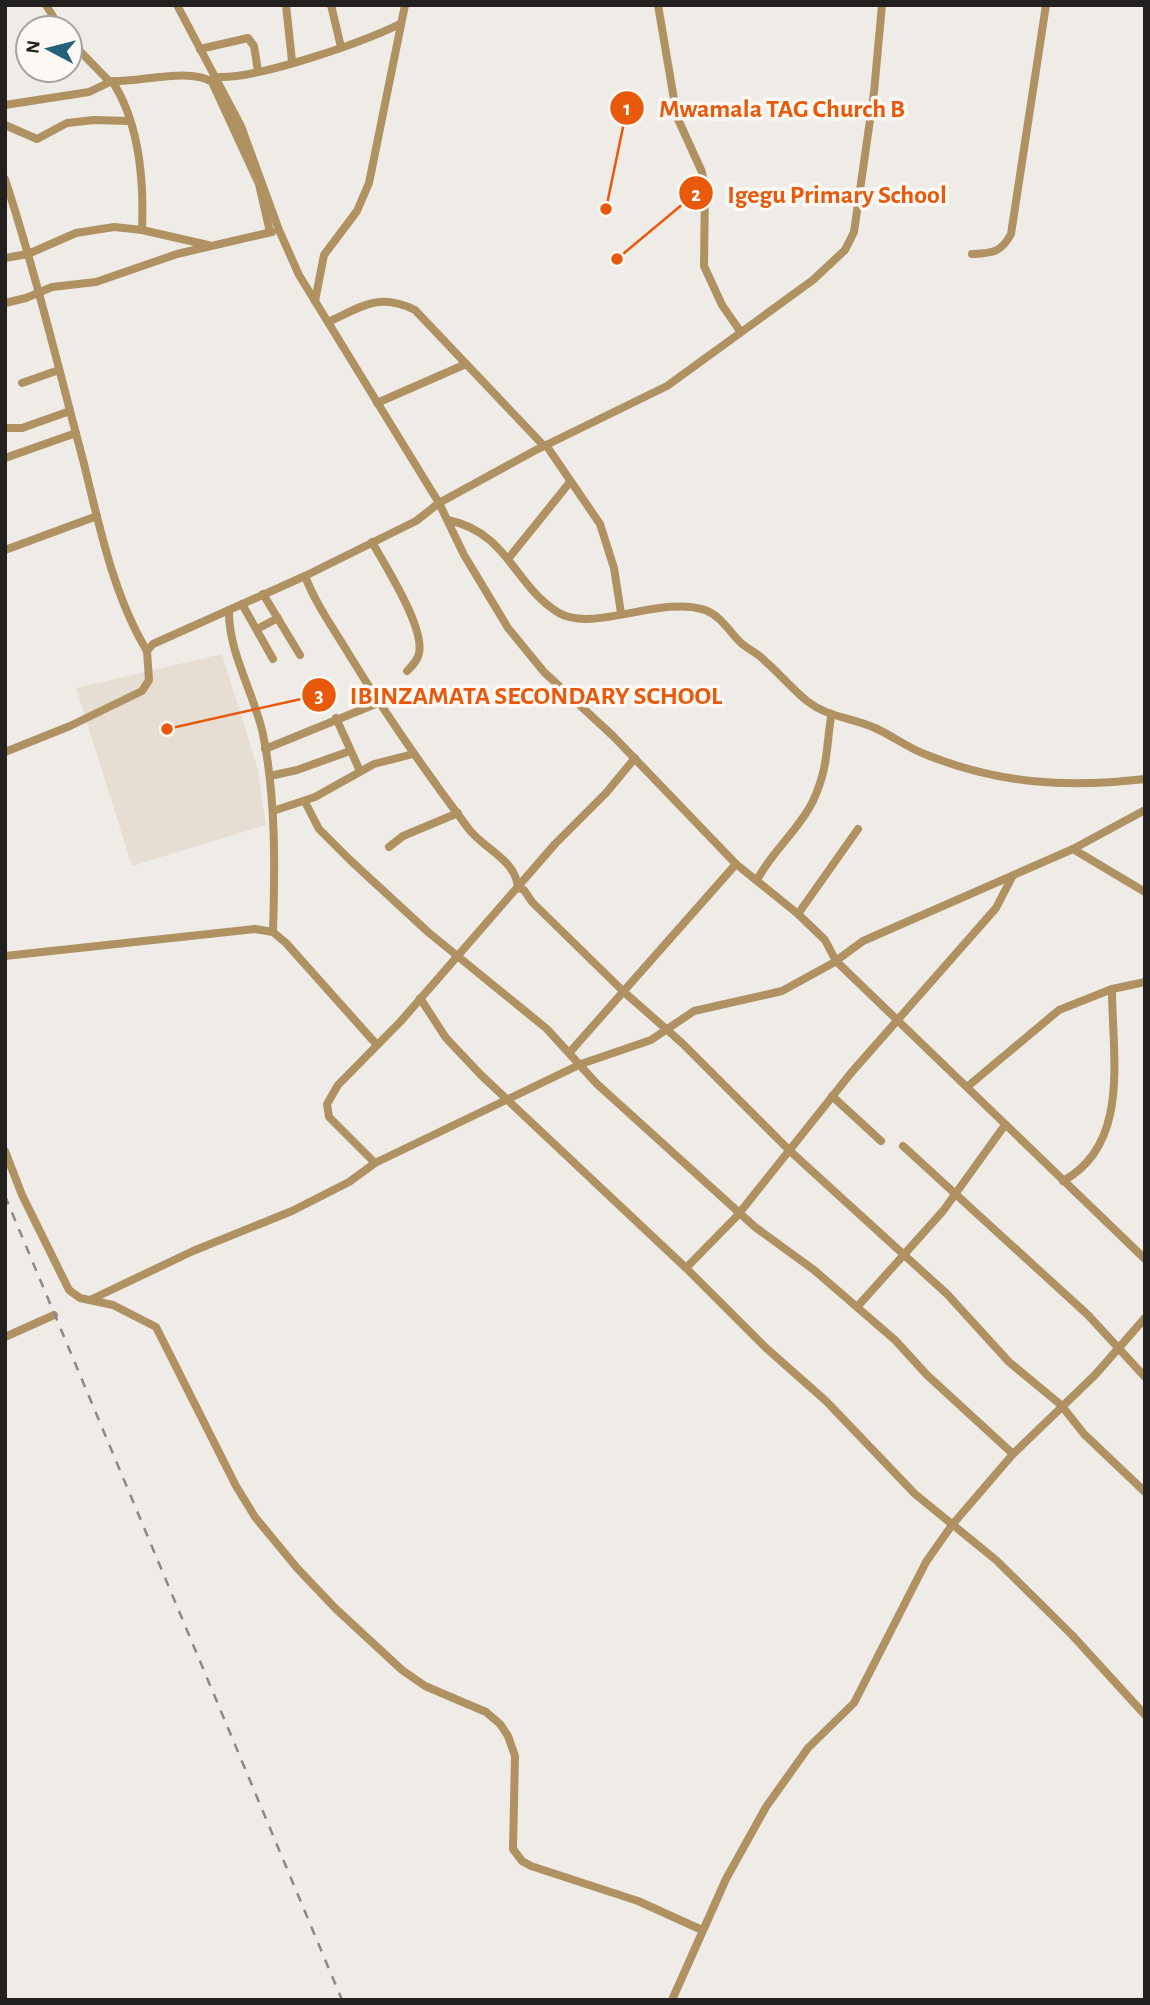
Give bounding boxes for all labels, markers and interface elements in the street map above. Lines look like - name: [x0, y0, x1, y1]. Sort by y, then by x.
- north arrow: [14, 14, 84, 84]
- text: N: [23, 39, 44, 55]
- callout: Mwamala TAG Church B: [610, 84, 919, 131]
- text: Mwamala TAG Church B: [659, 96, 905, 122]
- text: 1: [623, 98, 631, 119]
- callout: Igegu Primary School: [679, 170, 961, 217]
- text: Igegu Primary School: [727, 182, 947, 208]
- text: 2: [691, 184, 701, 205]
- callout: IBINZAMATA SECONDARY SCHOOL: [301, 671, 737, 718]
- text: IBINZAMATA SECONDARY SCHOOL: [350, 683, 723, 709]
- text: 3: [314, 685, 324, 706]

